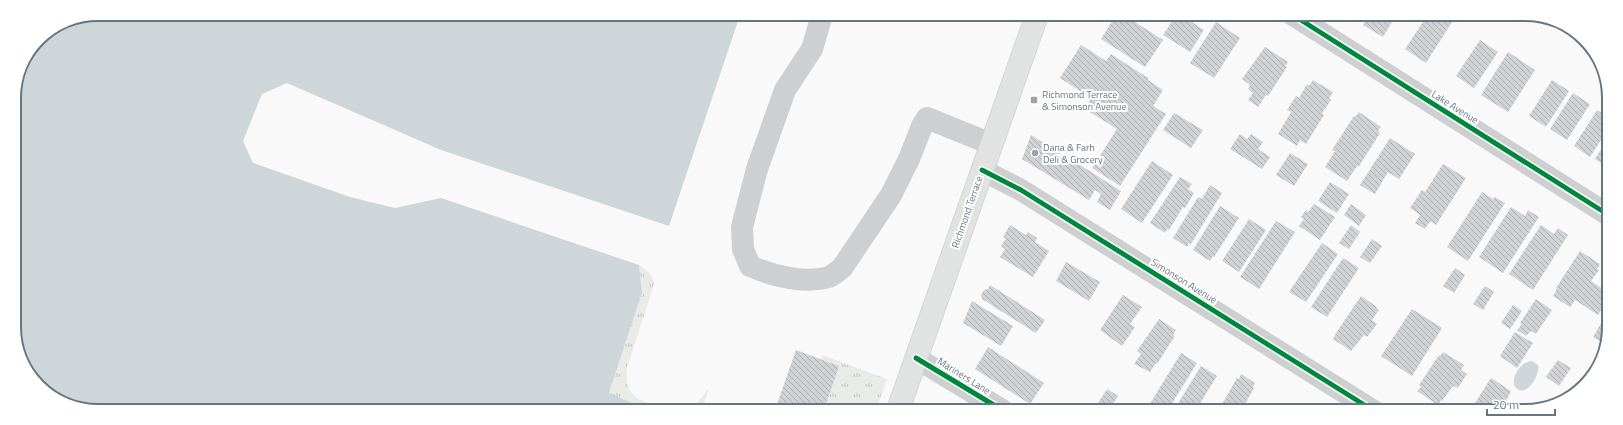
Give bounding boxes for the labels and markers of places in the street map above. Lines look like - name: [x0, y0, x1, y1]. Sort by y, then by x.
- place label: Richmond Terrace & Simonson Avenue: [1042, 87, 1126, 114]
- marker: Richmond Terrace & Simonson Avenue: [1029, 95, 1039, 105]
- place label: Dana & Farh Deli & Grocery: [1043, 140, 1103, 167]
- marker: Dana & Farh Deli & Grocery: [1030, 148, 1040, 158]

